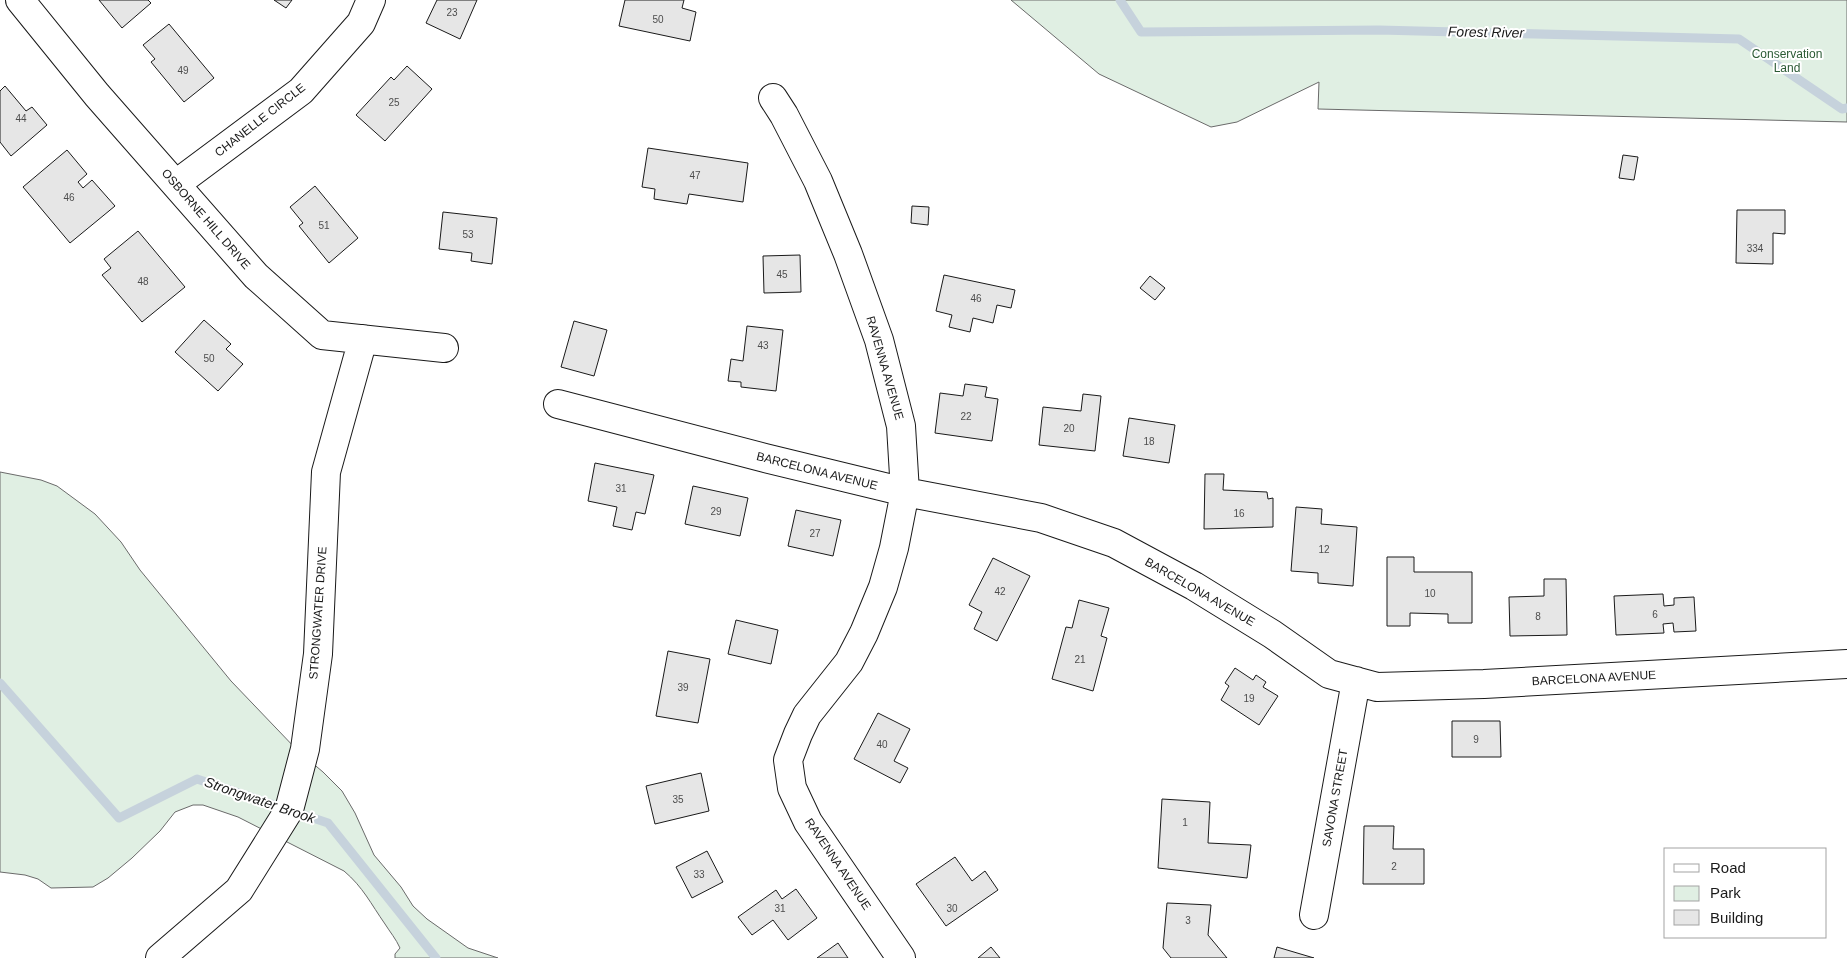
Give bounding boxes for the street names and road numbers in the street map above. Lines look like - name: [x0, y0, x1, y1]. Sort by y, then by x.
- street label: CHANELLE CIRCLE: [212, 80, 308, 160]
- street label: OSBORNE HILL DRIVE: [159, 166, 253, 272]
- street label: RAVENNA AVENUE: [863, 314, 907, 422]
- street label: BARCELONA AVENUE: [755, 449, 879, 493]
- street label: STRONGWATER DRIVE: [306, 546, 330, 680]
- street label: BARCELONA AVENUE: [1143, 555, 1257, 629]
- street label: BARCELONA AVENUE: [1531, 668, 1657, 688]
- street label: SAVONA STREET: [1319, 747, 1351, 848]
- street label: RAVENNA AVENUE: [802, 815, 874, 913]

